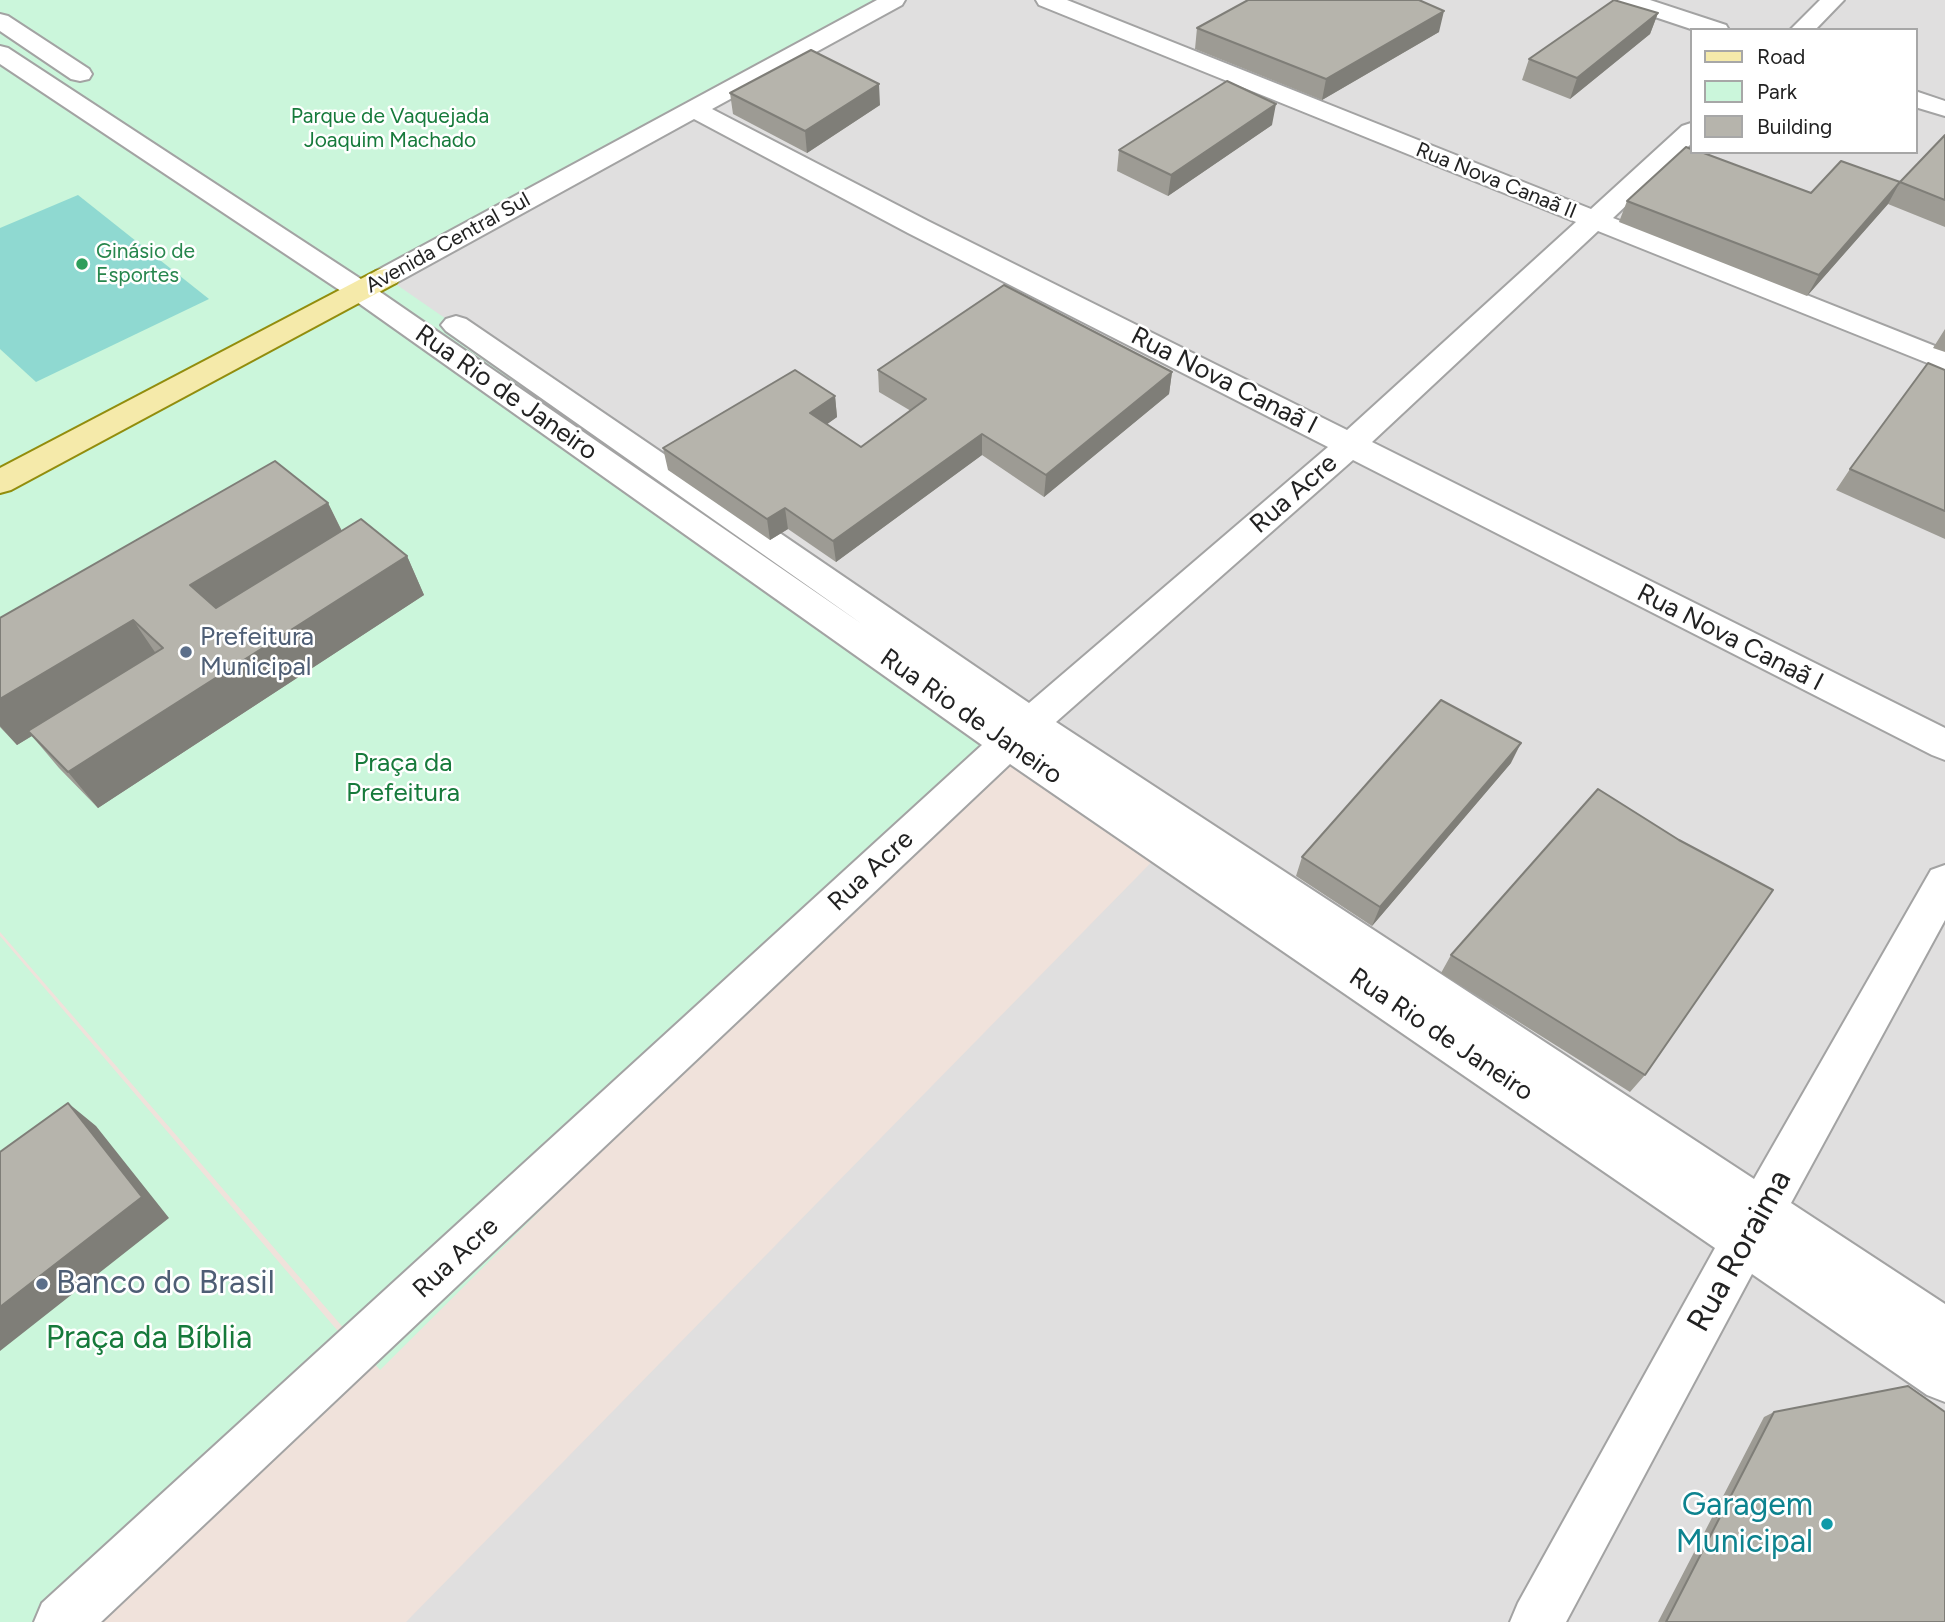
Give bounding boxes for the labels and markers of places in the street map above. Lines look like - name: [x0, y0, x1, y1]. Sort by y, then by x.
- place label: Ginásio de Esportes: [96, 239, 195, 289]
- marker: Ginásio de Esportes: [74, 256, 90, 272]
- place label: Prefeitura Municipal: [200, 621, 314, 682]
- marker: Prefeitura Municipal: [178, 644, 194, 660]
- place label: Banco do Brasil: [56, 1265, 275, 1303]
- marker: Banco do Brasil: [34, 1276, 50, 1292]
- place label: Garagem Municipal: [1676, 1487, 1813, 1562]
- marker: Garagem Municipal: [1819, 1516, 1835, 1532]

